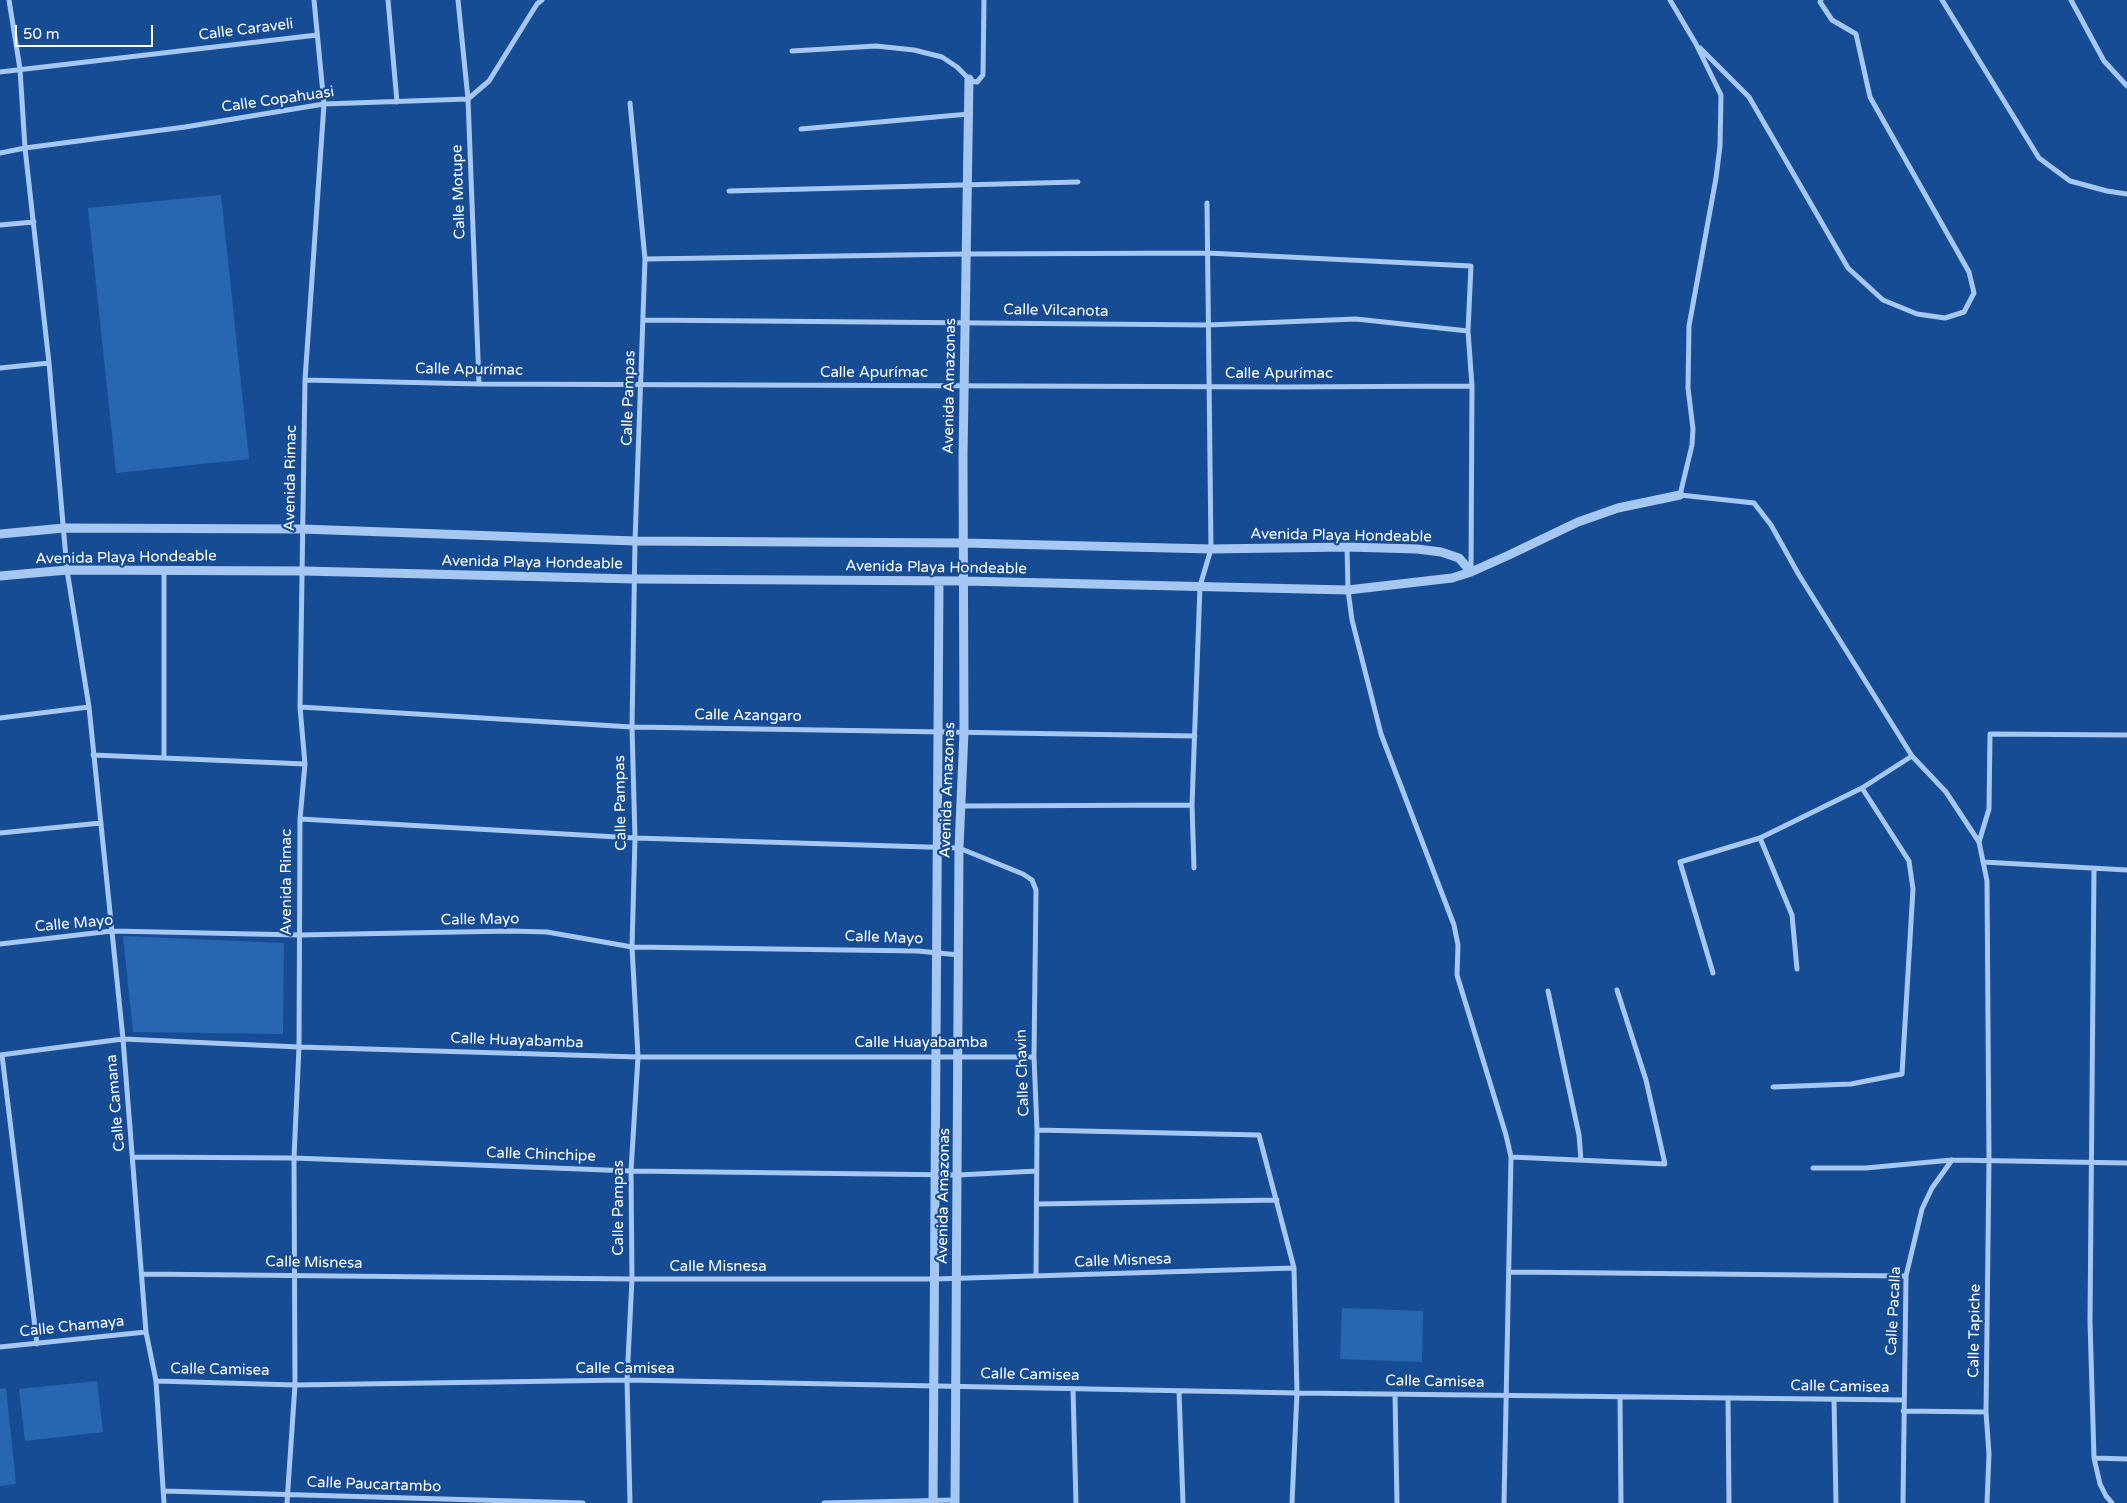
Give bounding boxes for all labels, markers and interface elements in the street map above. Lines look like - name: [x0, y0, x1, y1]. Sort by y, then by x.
- scale bar: [18, 15, 155, 47]
- street label: Calle Caraveli: [198, 15, 294, 45]
- text: 50 m: [23, 25, 60, 43]
- street label: Calle Copahuasi: [221, 83, 335, 117]
- street label: Calle Motupe: [448, 144, 470, 240]
- street label: Calle Vilcanota: [1003, 301, 1109, 321]
- street label: Avenida Amazonas: [940, 318, 960, 454]
- street label: Calle Pampas: [618, 350, 640, 446]
- street label: Calle Apurímac: [415, 360, 523, 380]
- street label: Calle Apurímac: [820, 364, 928, 382]
- street label: Calle Apurímac: [1225, 365, 1333, 383]
- street label: Avenida Rimac: [281, 425, 301, 531]
- street label: Avenida Playa Hondeable: [1250, 525, 1432, 547]
- street label: Avenida Playa Hondeable: [35, 547, 217, 569]
- street label: Avenida Playa Hondeable: [441, 552, 623, 574]
- street label: Avenida Playa Hondeable: [845, 557, 1027, 579]
- street label: Calle Azangaro: [694, 706, 802, 726]
- street label: Avenida Amazonas: [937, 722, 959, 858]
- street label: Calle Pampas: [611, 755, 631, 851]
- street label: Avenida Rimac: [278, 829, 296, 935]
- street label: Calle Mayo: [441, 910, 519, 930]
- street label: Calle Mayo: [34, 912, 114, 936]
- street label: Calle Mayo: [844, 928, 924, 948]
- street label: Calle Chavín: [1012, 1029, 1034, 1117]
- street label: Calle Huayabamba: [450, 1030, 584, 1052]
- street label: Calle Huayabamba: [854, 1034, 988, 1052]
- street label: Calle Camana: [103, 1054, 129, 1152]
- street label: Avenida Amazonas: [934, 1128, 954, 1264]
- street label: Calle Chinchipe: [486, 1144, 596, 1166]
- street label: Calle Pampas: [610, 1160, 628, 1256]
- street label: Calle Misnesa: [1074, 1250, 1172, 1272]
- street label: Calle Misnesa: [265, 1253, 363, 1273]
- street label: Calle Misnesa: [669, 1258, 767, 1276]
- street label: Calle Pacalla: [1883, 1266, 1905, 1356]
- street label: Calle Tapiche: [1965, 1284, 1985, 1378]
- street label: Calle Chamaya: [19, 1313, 125, 1341]
- street label: Calle Camisea: [170, 1360, 270, 1380]
- street label: Calle Camisea: [575, 1360, 675, 1378]
- street label: Calle Camisea: [980, 1365, 1080, 1385]
- street label: Calle Camisea: [1385, 1372, 1485, 1392]
- street label: Calle Camisea: [1790, 1377, 1890, 1397]
- street label: Calle Paucartambo: [306, 1474, 442, 1496]

